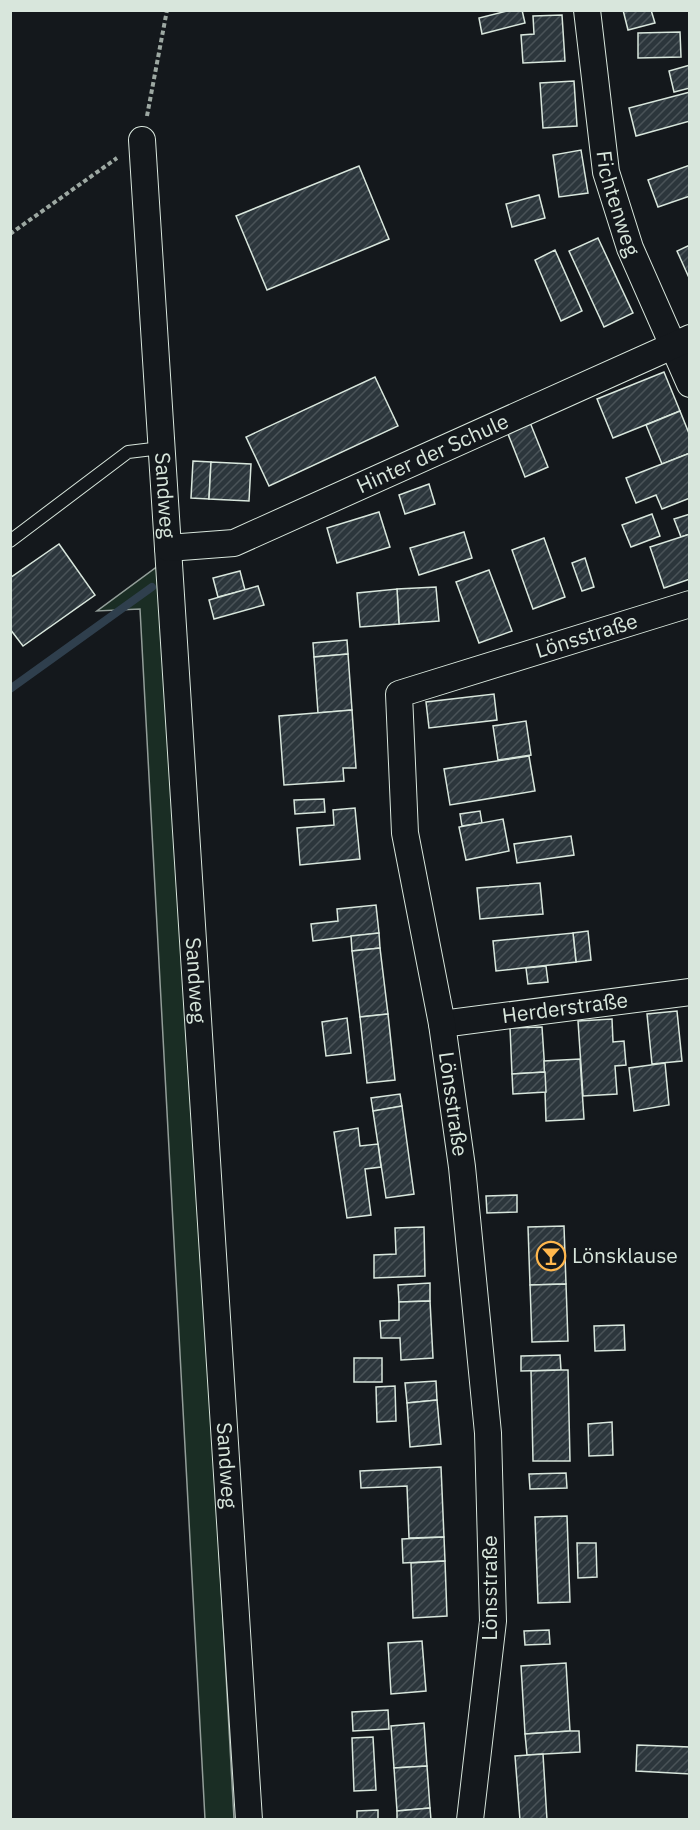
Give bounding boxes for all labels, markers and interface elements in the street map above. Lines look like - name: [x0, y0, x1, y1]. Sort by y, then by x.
- street label: Fichtenweg: [591, 149, 647, 260]
- street label: Hinter der Schule: [352, 406, 513, 499]
- street label: Sandweg: [149, 451, 182, 539]
- street label: Lönsstraße: [532, 606, 641, 664]
- street label: Sandweg: [180, 936, 213, 1024]
- street label: Herderstraße: [500, 985, 629, 1029]
- street label: Lönsstraße: [433, 1050, 475, 1158]
- bar icon: Lönsklause: [535, 1240, 567, 1272]
- place label: Lönsklause: [572, 1241, 678, 1269]
- street label: Sandweg: [211, 1421, 244, 1509]
- street label: Lönsstraße: [475, 1535, 503, 1641]

